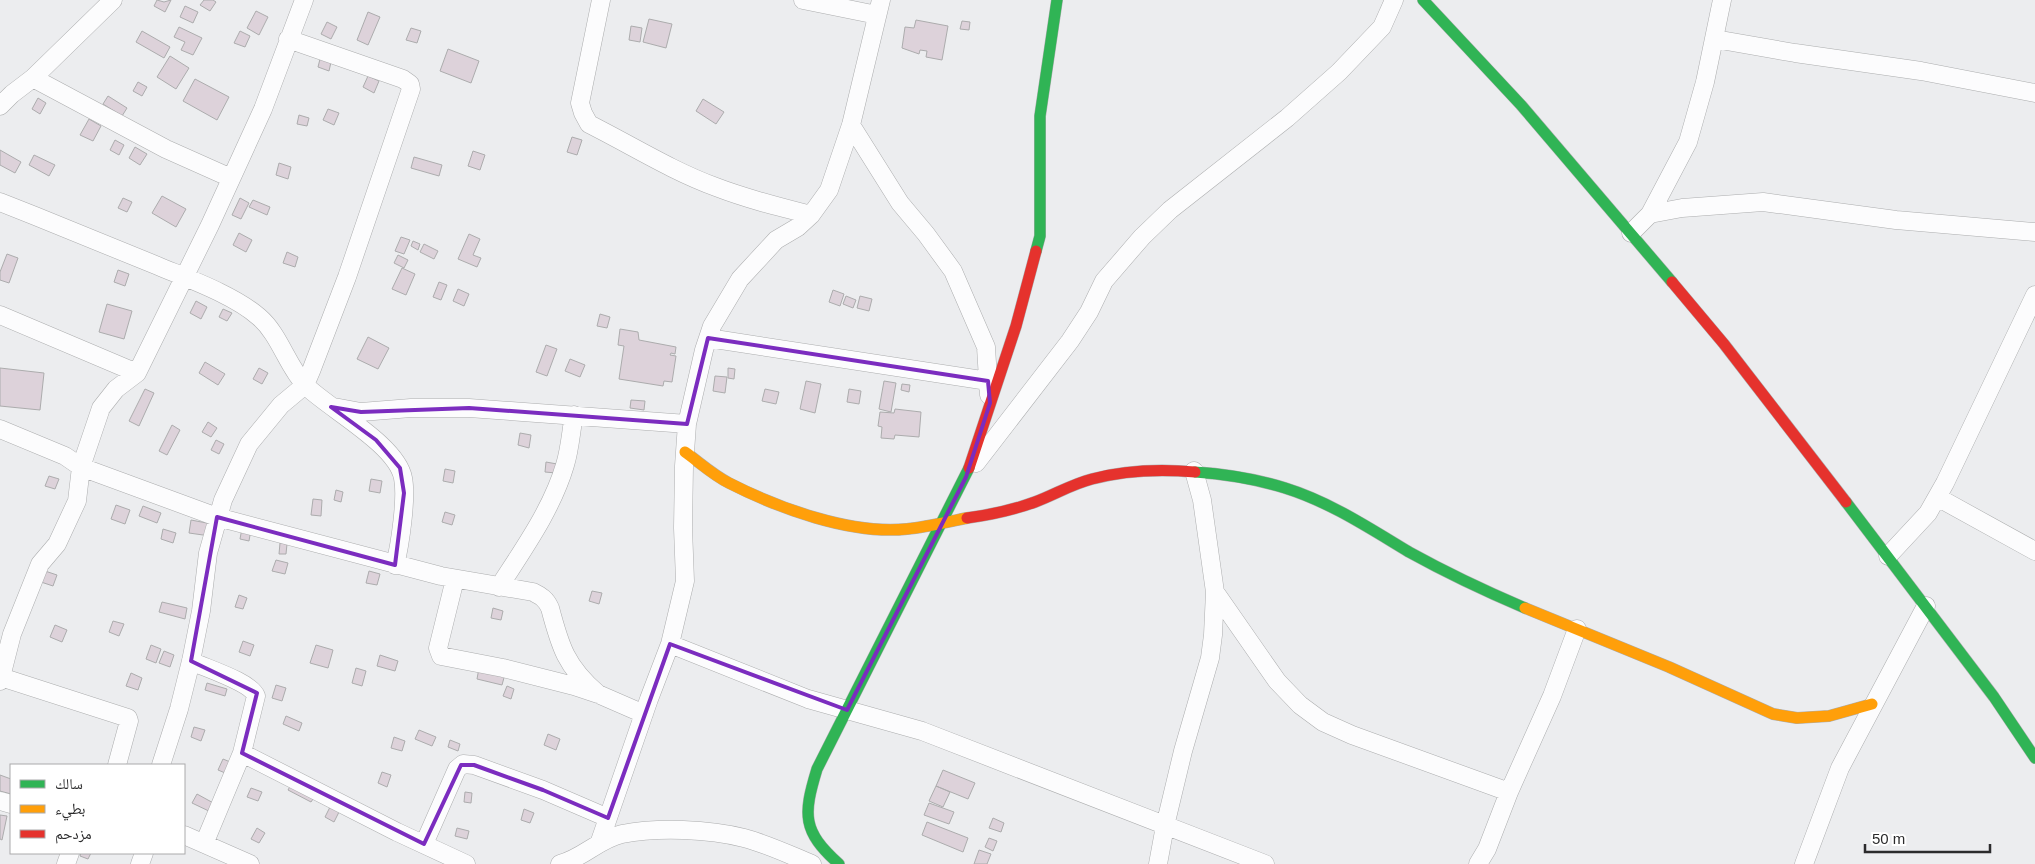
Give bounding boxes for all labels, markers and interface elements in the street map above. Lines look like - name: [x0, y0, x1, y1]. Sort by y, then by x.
- legend: [10, 764, 185, 854]
- text: سالك: [55, 775, 83, 792]
- text: بطيء: [55, 800, 85, 821]
- scale bar: [1865, 822, 1990, 854]
- text: مزدحم: [55, 825, 92, 844]
- text: 50 m: [1872, 830, 1905, 847]

